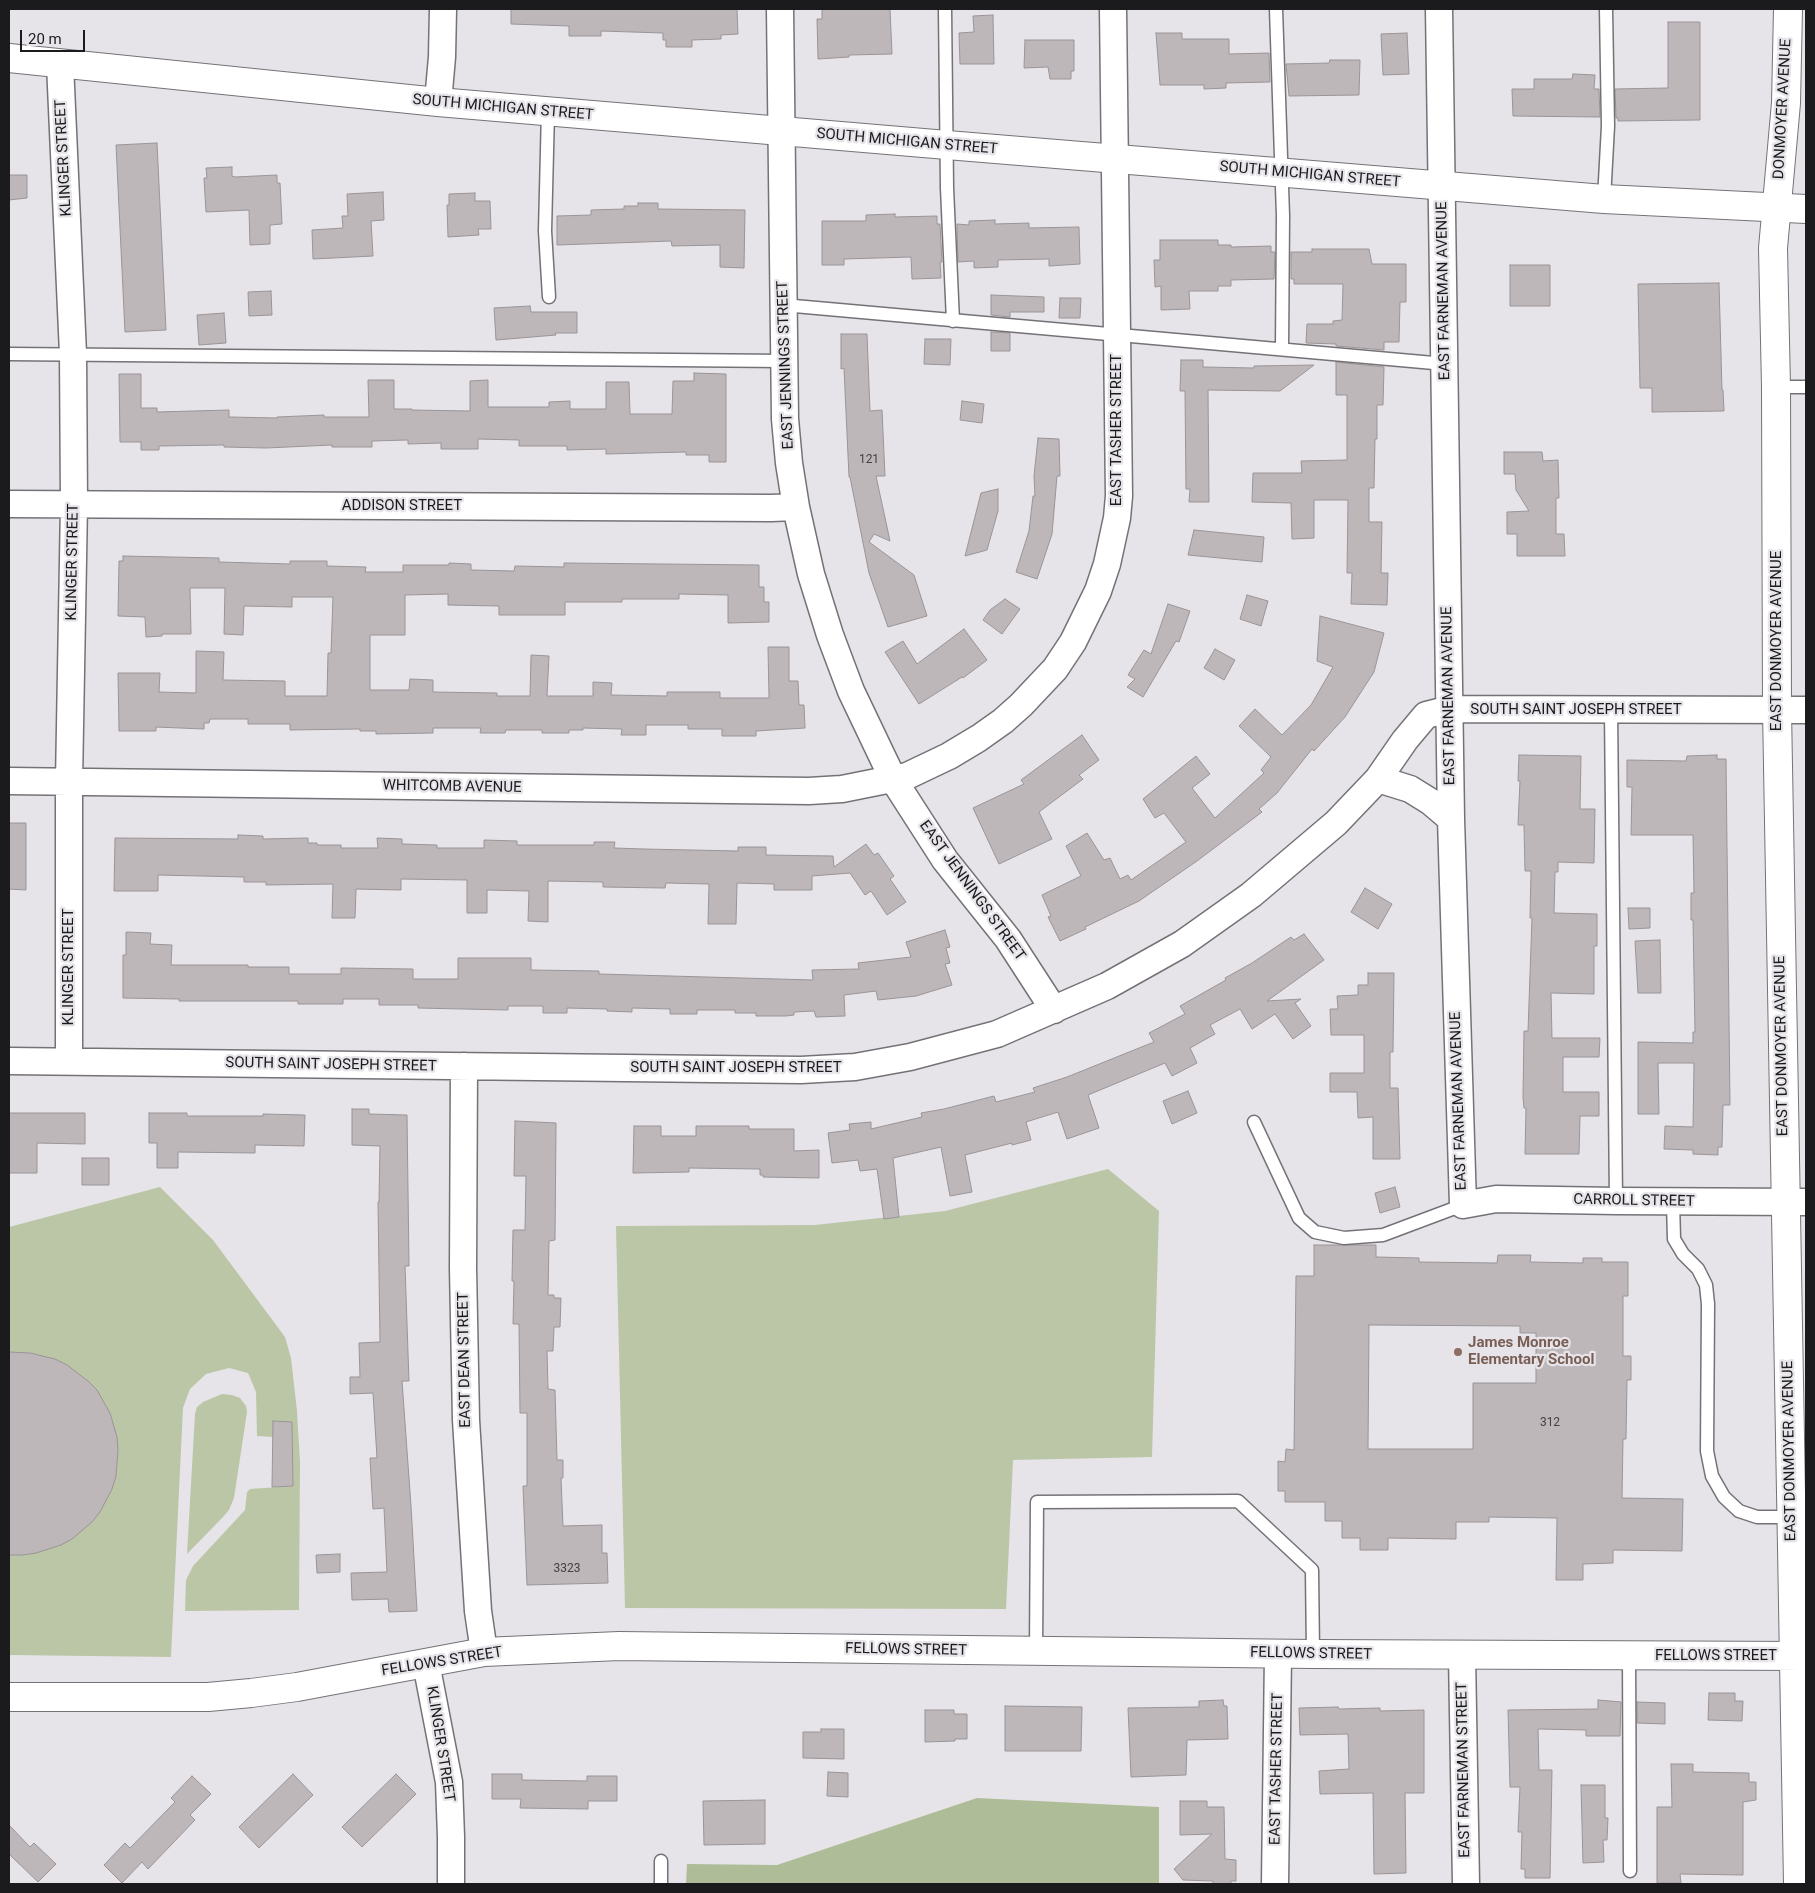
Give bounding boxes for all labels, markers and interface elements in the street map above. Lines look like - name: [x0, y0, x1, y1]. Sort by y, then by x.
- scale bar: [22, 20, 88, 52]
- text: 20 m: [28, 30, 62, 48]
- street label: DONMOYER AVENUE: [1770, 38, 1796, 180]
- street label: SOUTH MICHIGAN STREET: [412, 91, 594, 125]
- street label: KLINGER STREET: [52, 99, 76, 217]
- street label: SOUTH MICHIGAN STREET: [816, 125, 998, 159]
- street label: SOUTH MICHIGAN STREET: [1219, 158, 1401, 192]
- street label: EAST FARNEMAN AVENUE: [1433, 201, 1455, 381]
- street label: EAST JENNINGS STREET: [774, 280, 798, 450]
- street label: EAST TASHER STREET: [1108, 354, 1126, 506]
- house number: 121: [859, 453, 879, 467]
- street label: ADDISON STREET: [342, 497, 462, 515]
- street label: KLINGER STREET: [63, 503, 83, 621]
- street label: EAST DONMOYER AVENUE: [1768, 551, 1786, 731]
- street label: EAST FARNEMAN AVENUE: [1438, 606, 1460, 786]
- street label: SOUTH SAINT JOSEPH STREET: [1470, 701, 1682, 719]
- street label: WHITCOMB AVENUE: [382, 777, 522, 797]
- street label: EAST JENNINGS STREET: [915, 817, 1029, 965]
- street label: KLINGER STREET: [60, 908, 78, 1026]
- street label: EAST DONMOYER AVENUE: [1771, 956, 1793, 1136]
- street label: EAST FARNEMAN AVENUE: [1447, 1011, 1471, 1191]
- street label: SOUTH SAINT JOSEPH STREET: [225, 1054, 437, 1076]
- street label: SOUTH SAINT JOSEPH STREET: [630, 1059, 842, 1077]
- street label: CARROLL STREET: [1573, 1191, 1695, 1211]
- street label: EAST DEAN STREET: [455, 1292, 475, 1428]
- place label: James Monroe Elementary School: [1468, 1334, 1594, 1369]
- marker: James Monroe Elementary School: [1452, 1346, 1464, 1358]
- street label: EAST DONMOYER AVENUE: [1779, 1361, 1801, 1541]
- house number: 312: [1540, 1416, 1560, 1430]
- house number: 3323: [554, 1562, 580, 1576]
- street label: FELLOWS STREET: [845, 1640, 967, 1660]
- street label: FELLOWS STREET: [380, 1644, 504, 1680]
- street label: FELLOWS STREET: [1250, 1644, 1372, 1664]
- street label: FELLOWS STREET: [1655, 1647, 1777, 1665]
- street label: EAST FARNEMAN STREET: [1453, 1682, 1475, 1858]
- street label: KLINGER STREET: [422, 1685, 458, 1803]
- street label: EAST TASHER STREET: [1267, 1693, 1287, 1845]

